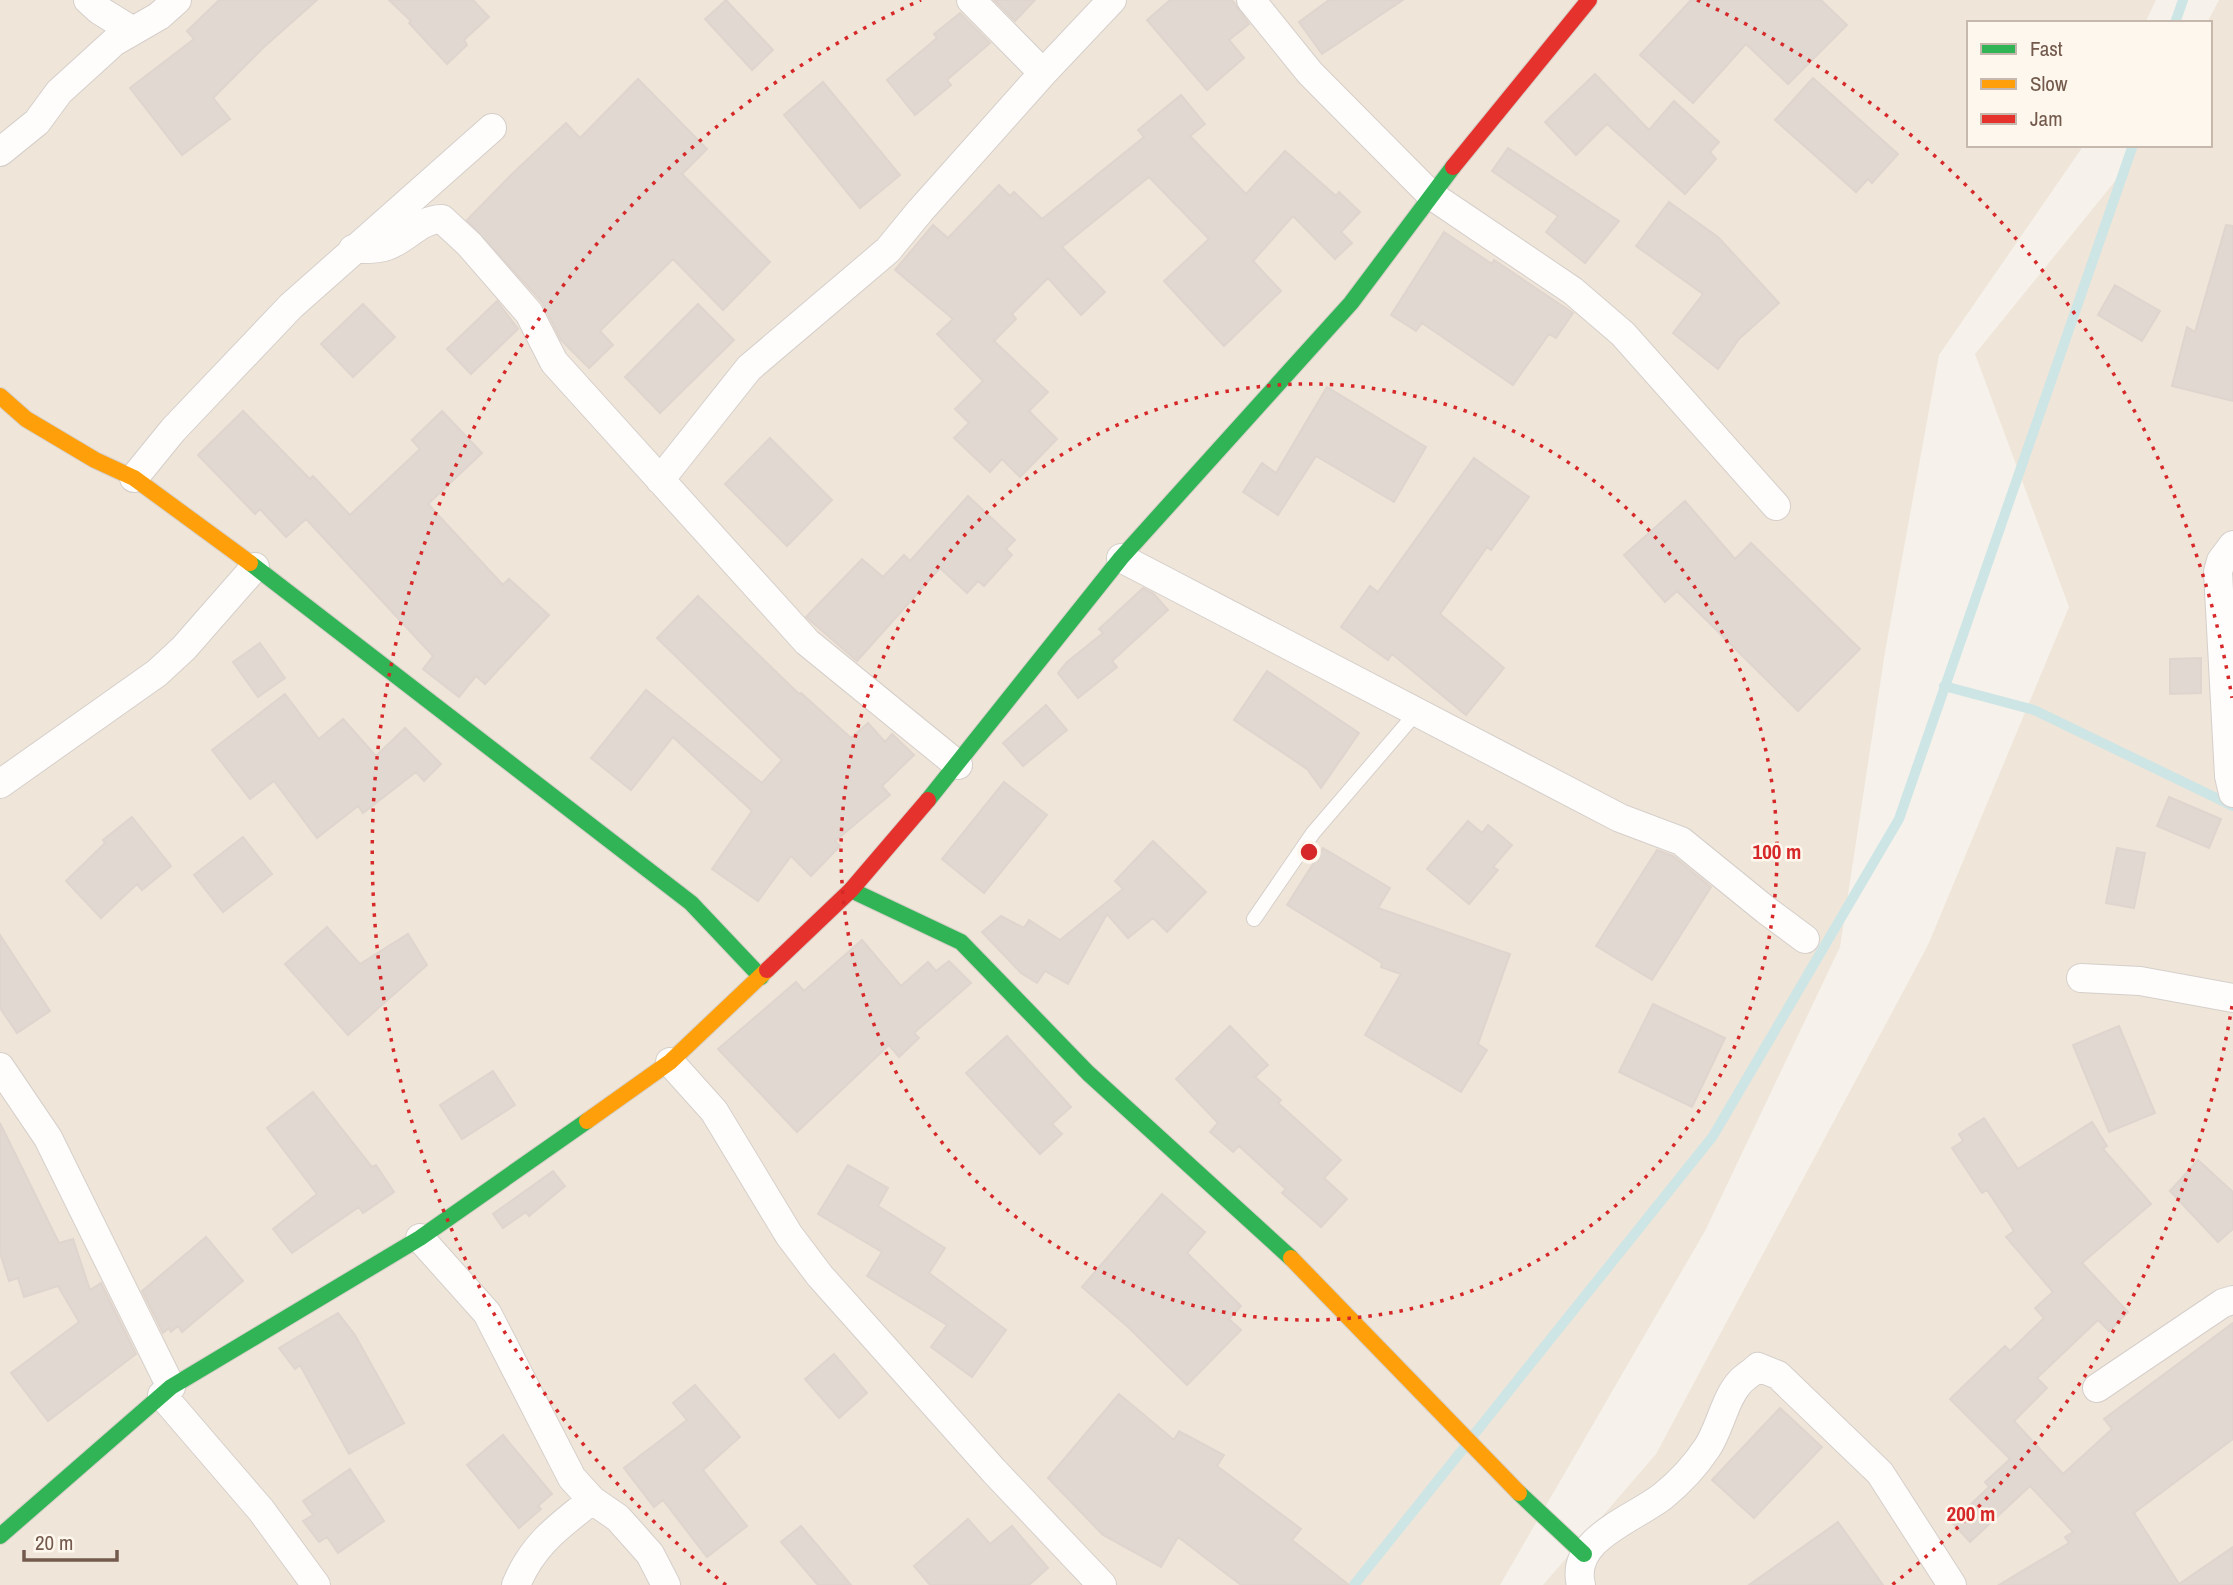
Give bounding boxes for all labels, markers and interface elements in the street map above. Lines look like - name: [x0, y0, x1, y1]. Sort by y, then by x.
- legend: [1967, 21, 2212, 147]
- text: Fast: [2030, 34, 2063, 63]
- text: Slow: [2030, 69, 2068, 98]
- text: Jam: [2030, 104, 2063, 133]
- text: 100 m: [1753, 837, 1801, 866]
- centre of rings: [1297, 840, 1321, 864]
- text: 200 m: [1947, 1499, 1995, 1528]
- scale bar: [24, 1518, 117, 1562]
- text: 20 m: [35, 1528, 73, 1557]

